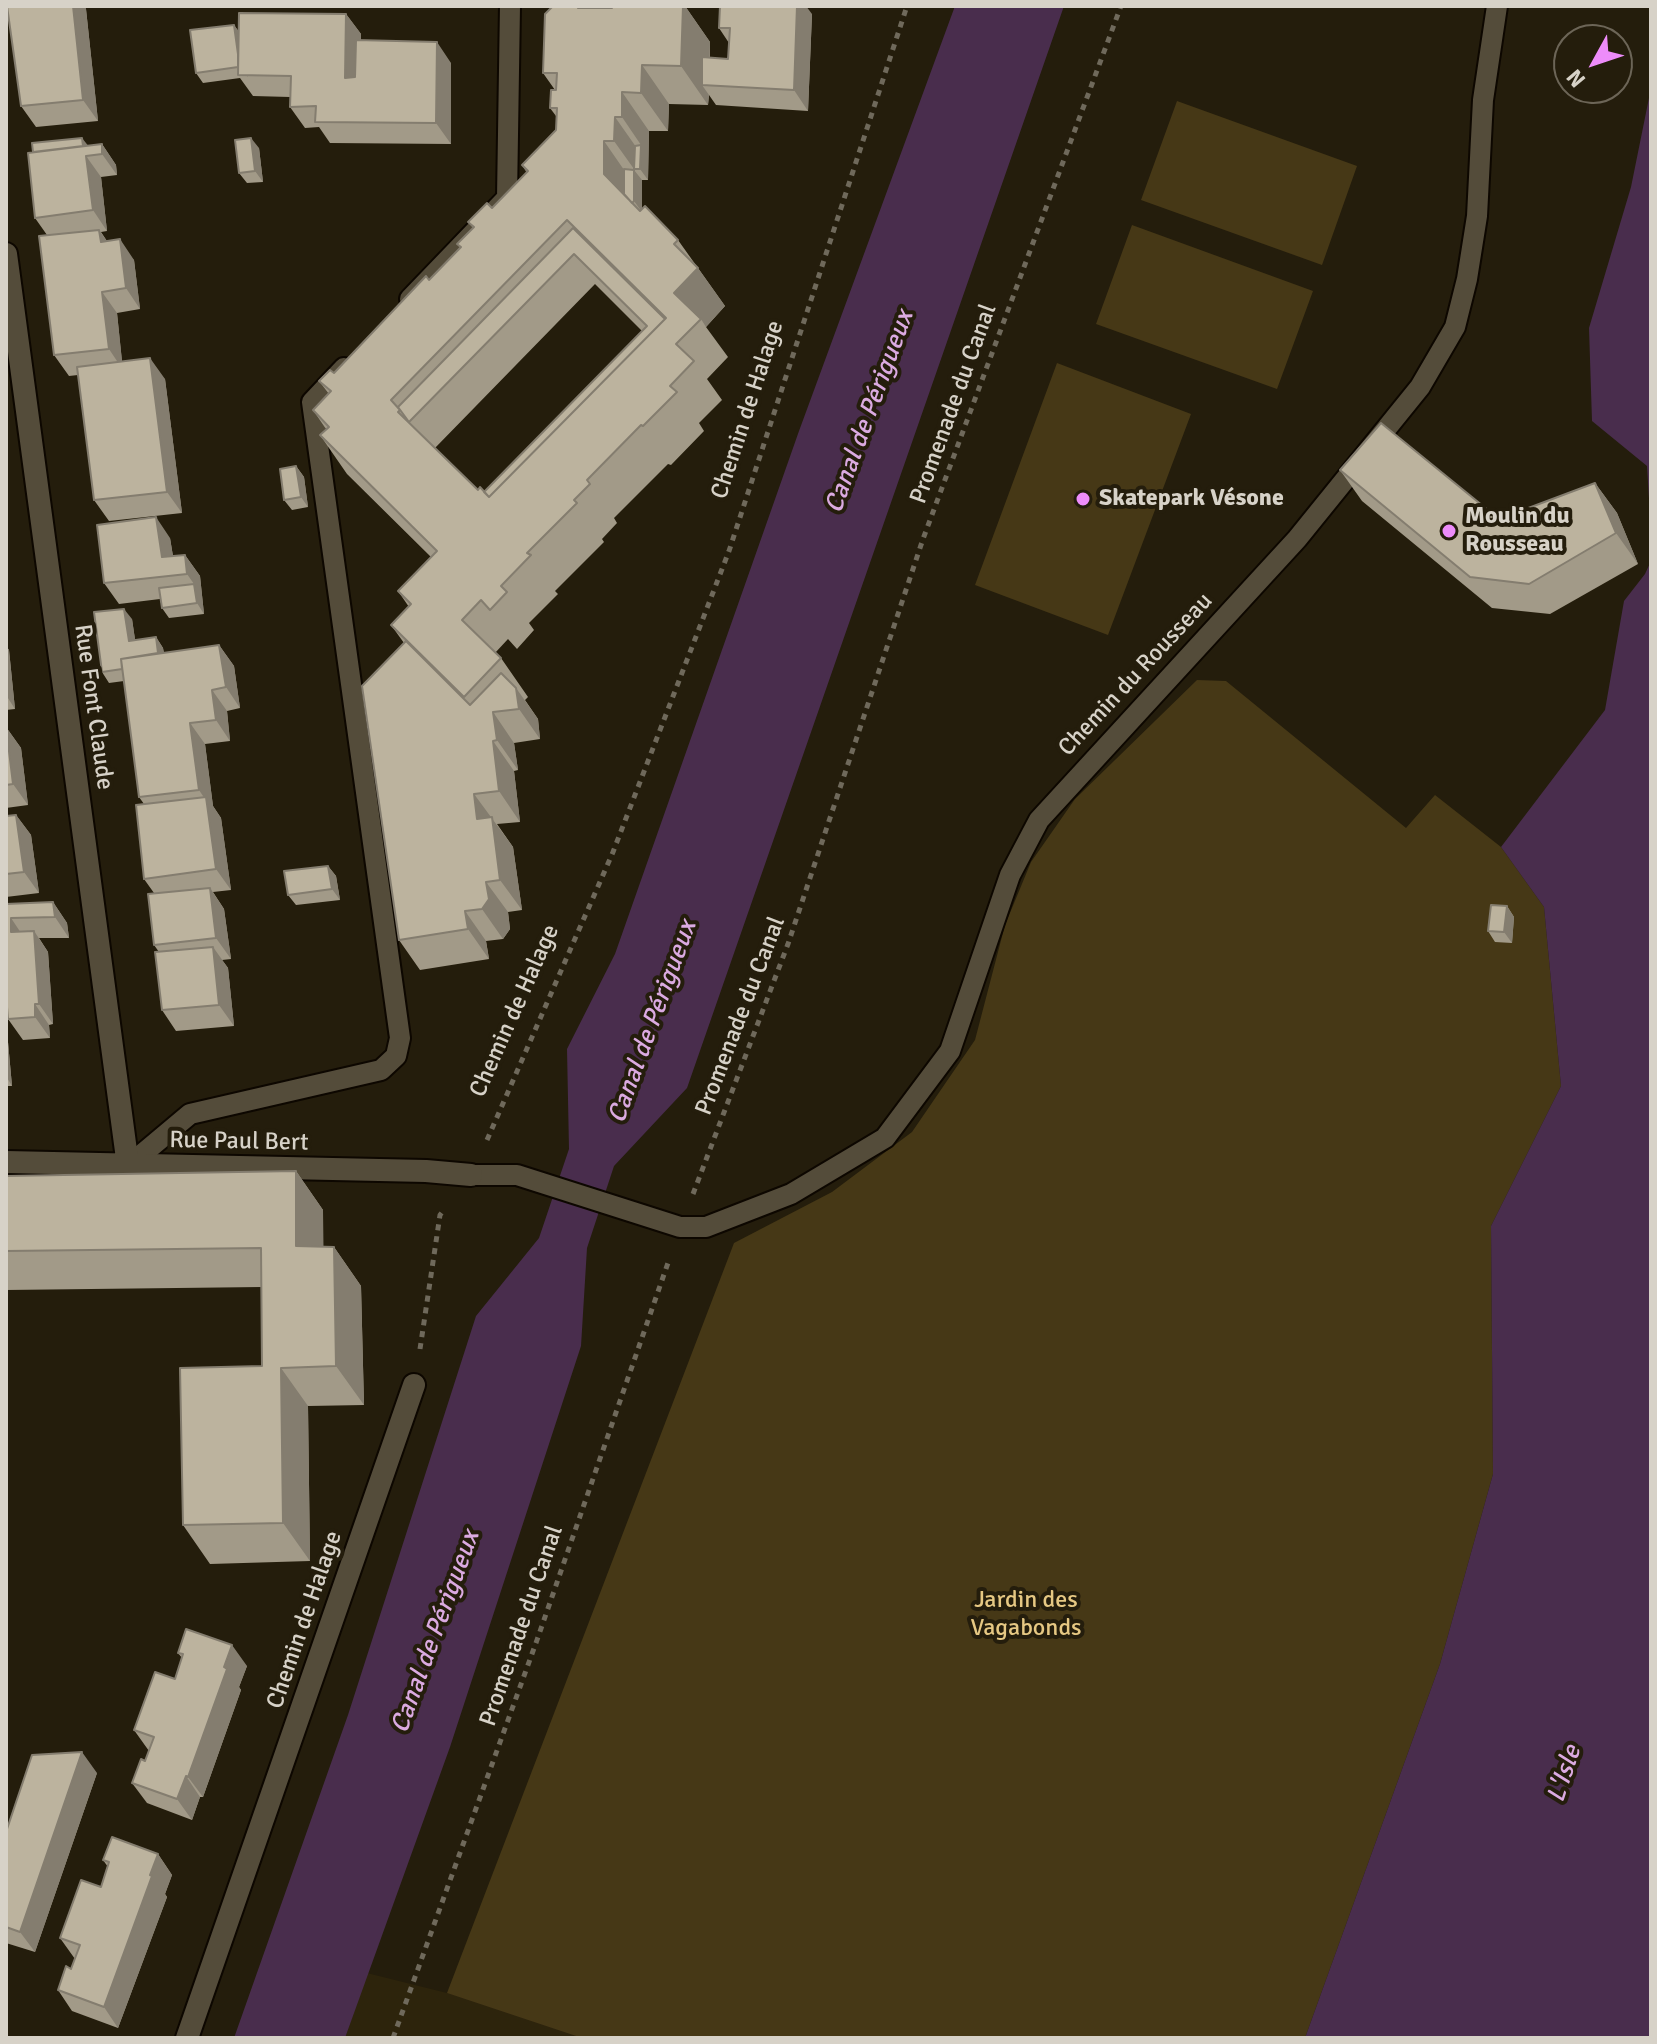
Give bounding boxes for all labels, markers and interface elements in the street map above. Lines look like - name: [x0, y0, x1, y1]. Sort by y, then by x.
- north arrow: [1553, 24, 1633, 104]
- text: N: [1561, 64, 1591, 93]
- street label: Promenade du Canal: [904, 300, 1004, 508]
- water label: Canal de Périgueux: [819, 307, 921, 517]
- street label: Chemin de Halage: [706, 317, 790, 503]
- place label: Skatepark Vésone: [1099, 485, 1284, 513]
- marker: Skatepark Vésone: [1074, 490, 1092, 508]
- place label: Moulin du Rousseau: [1465, 503, 1570, 559]
- marker: Moulin du Rousseau: [1440, 522, 1458, 540]
- street label: Chemin du Rousseau: [1053, 587, 1219, 763]
- street label: Rue Font Claude: [67, 622, 119, 792]
- street label: Promenade du Canal: [690, 913, 792, 1119]
- water label: Canal de Périgueux: [602, 917, 704, 1127]
- street label: Chemin de Halage: [464, 920, 566, 1102]
- street label: Rue Paul Bert: [169, 1126, 309, 1158]
- street label: Promenade du Canal: [474, 1522, 570, 1730]
- street label: Chemin de Halage: [261, 1527, 349, 1713]
- water label: Canal de Périgueux: [385, 1527, 487, 1737]
- park label: Jardin des Vagabonds: [970, 1587, 1082, 1643]
- water label: L'Isle: [1541, 1742, 1589, 1806]

